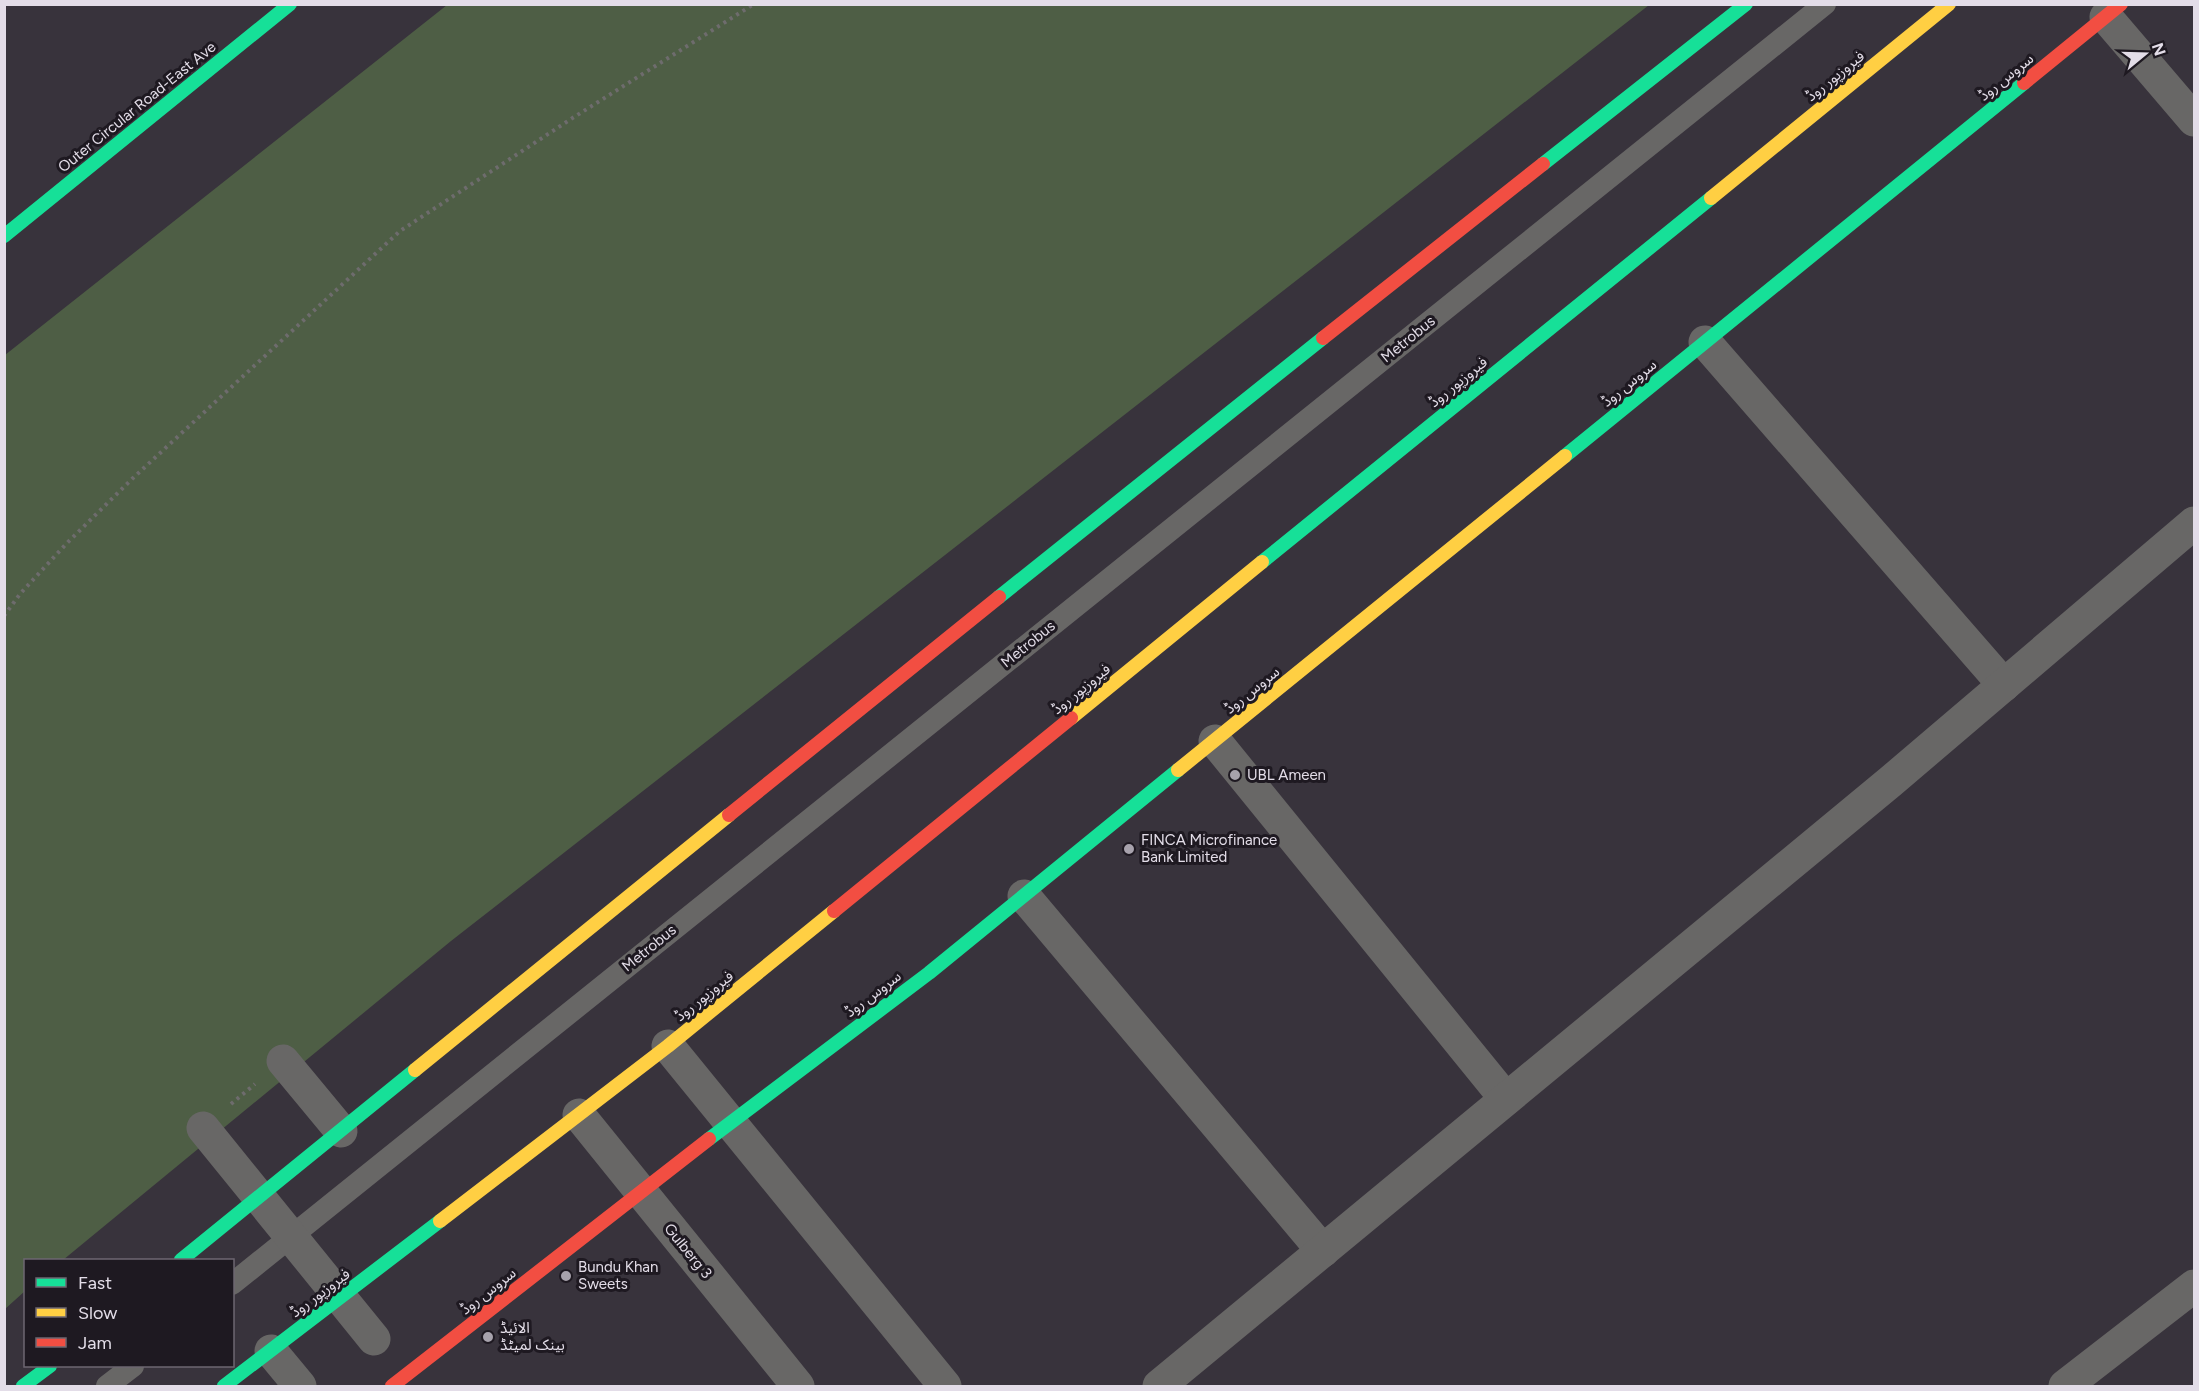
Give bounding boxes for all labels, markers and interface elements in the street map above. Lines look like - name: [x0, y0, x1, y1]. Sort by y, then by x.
- north arrow: [2115, 24, 2175, 84]
- street label: Outer Circular Road-East Ave: [55, 38, 219, 176]
- text: N: [2148, 40, 2170, 58]
- street label: فیروزپور روڈ: [1802, 47, 1869, 106]
- street label: سروس روڈ: [1975, 49, 2037, 105]
- street label: Metrobus: [1377, 312, 1439, 366]
- street label: فیروزپور روڈ: [1425, 353, 1492, 412]
- street label: سروس روڈ: [1598, 355, 1660, 411]
- street label: Metrobus: [997, 617, 1059, 671]
- street label: فیروزپور روڈ: [1048, 660, 1115, 719]
- street label: سروس روڈ: [1221, 662, 1283, 718]
- place label: UBL Ameen: [1247, 766, 1326, 784]
- marker: UBL Ameen: [1228, 768, 1242, 782]
- place label: FINCA Microfinance Bank Limited: [1141, 831, 1277, 866]
- marker: FINCA Microfinance Bank Limited: [1122, 842, 1136, 856]
- street label: Metrobus: [618, 921, 680, 975]
- street label: فیروزپور روڈ: [671, 967, 738, 1026]
- street label: سروس روڈ: [841, 967, 905, 1021]
- street label: Gulberg 3: [660, 1220, 716, 1282]
- place label: Bundu Khan Sweets: [578, 1258, 658, 1293]
- legend: [24, 1259, 234, 1367]
- street label: سروس روڈ: [457, 1264, 520, 1318]
- street label: فیروزپور روڈ: [287, 1265, 354, 1322]
- marker: Bundu Khan Sweets: [559, 1269, 573, 1283]
- text: Fast: [78, 1272, 112, 1294]
- text: Slow: [78, 1302, 117, 1324]
- place label: الائیڈ بینک لمیٹڈ: [500, 1319, 565, 1354]
- marker: الائیڈ بینک لمیٹڈ: [481, 1330, 495, 1344]
- text: Jam: [78, 1332, 112, 1354]

